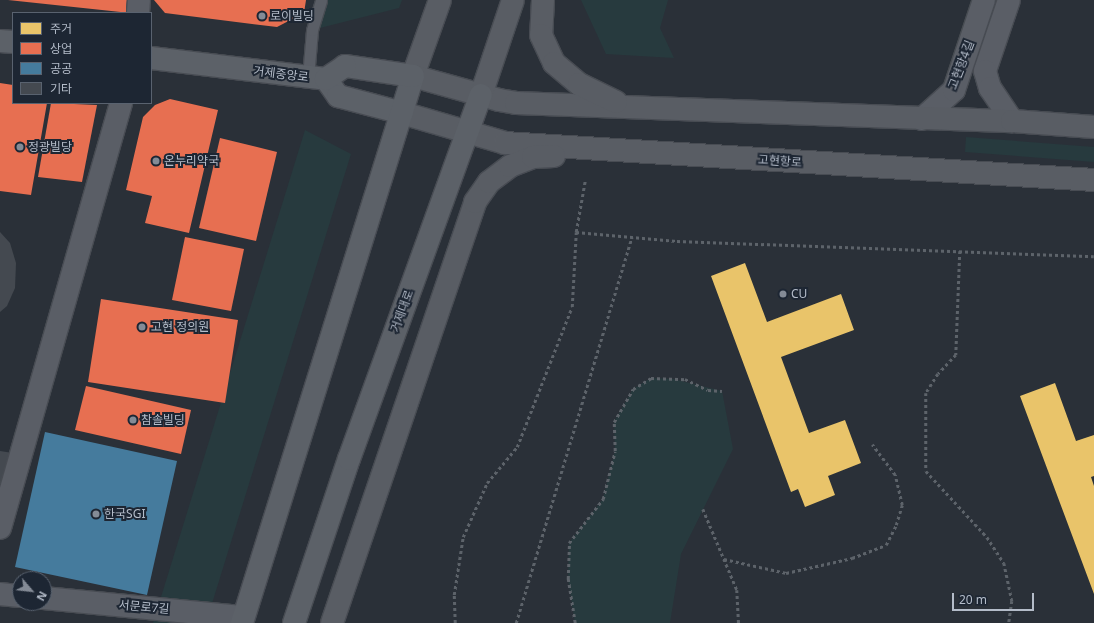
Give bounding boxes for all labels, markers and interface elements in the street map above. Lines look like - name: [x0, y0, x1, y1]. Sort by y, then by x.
- place label: 로이빌딩: [270, 9, 314, 23]
- marker: 로이빌딩: [257, 11, 267, 21]
- legend: [12, 12, 152, 104]
- text: 주거: [50, 20, 72, 37]
- street label: 고현항4길: [945, 39, 977, 91]
- text: 상업: [50, 40, 72, 57]
- text: 공공: [50, 60, 72, 77]
- street label: 거제중앙로: [253, 63, 309, 85]
- text: 기타: [50, 80, 72, 97]
- place label: 정광빌당: [28, 140, 72, 154]
- marker: 정광빌당: [15, 142, 25, 152]
- street label: 고현항로: [757, 152, 803, 170]
- place label: 온누리약국: [164, 154, 219, 168]
- marker: 온누리약국: [151, 156, 161, 166]
- place label: CU: [791, 287, 807, 301]
- street label: 거제대로: [388, 288, 416, 334]
- marker: CU: [778, 289, 788, 299]
- place label: 고현 정의원: [151, 320, 209, 334]
- marker: 고현 정의원: [136, 321, 148, 333]
- place label: 참솔빌딩: [141, 413, 185, 427]
- marker: 참솔빌딩: [128, 415, 138, 425]
- place label: 한국SGI: [104, 507, 145, 521]
- marker: 한국SGI: [91, 509, 101, 519]
- north arrow: [12, 571, 52, 611]
- scale bar: [954, 585, 1036, 611]
- text: N: [33, 589, 51, 604]
- text: 20 m: [959, 591, 987, 608]
- street label: 서문로7길: [118, 598, 170, 616]

